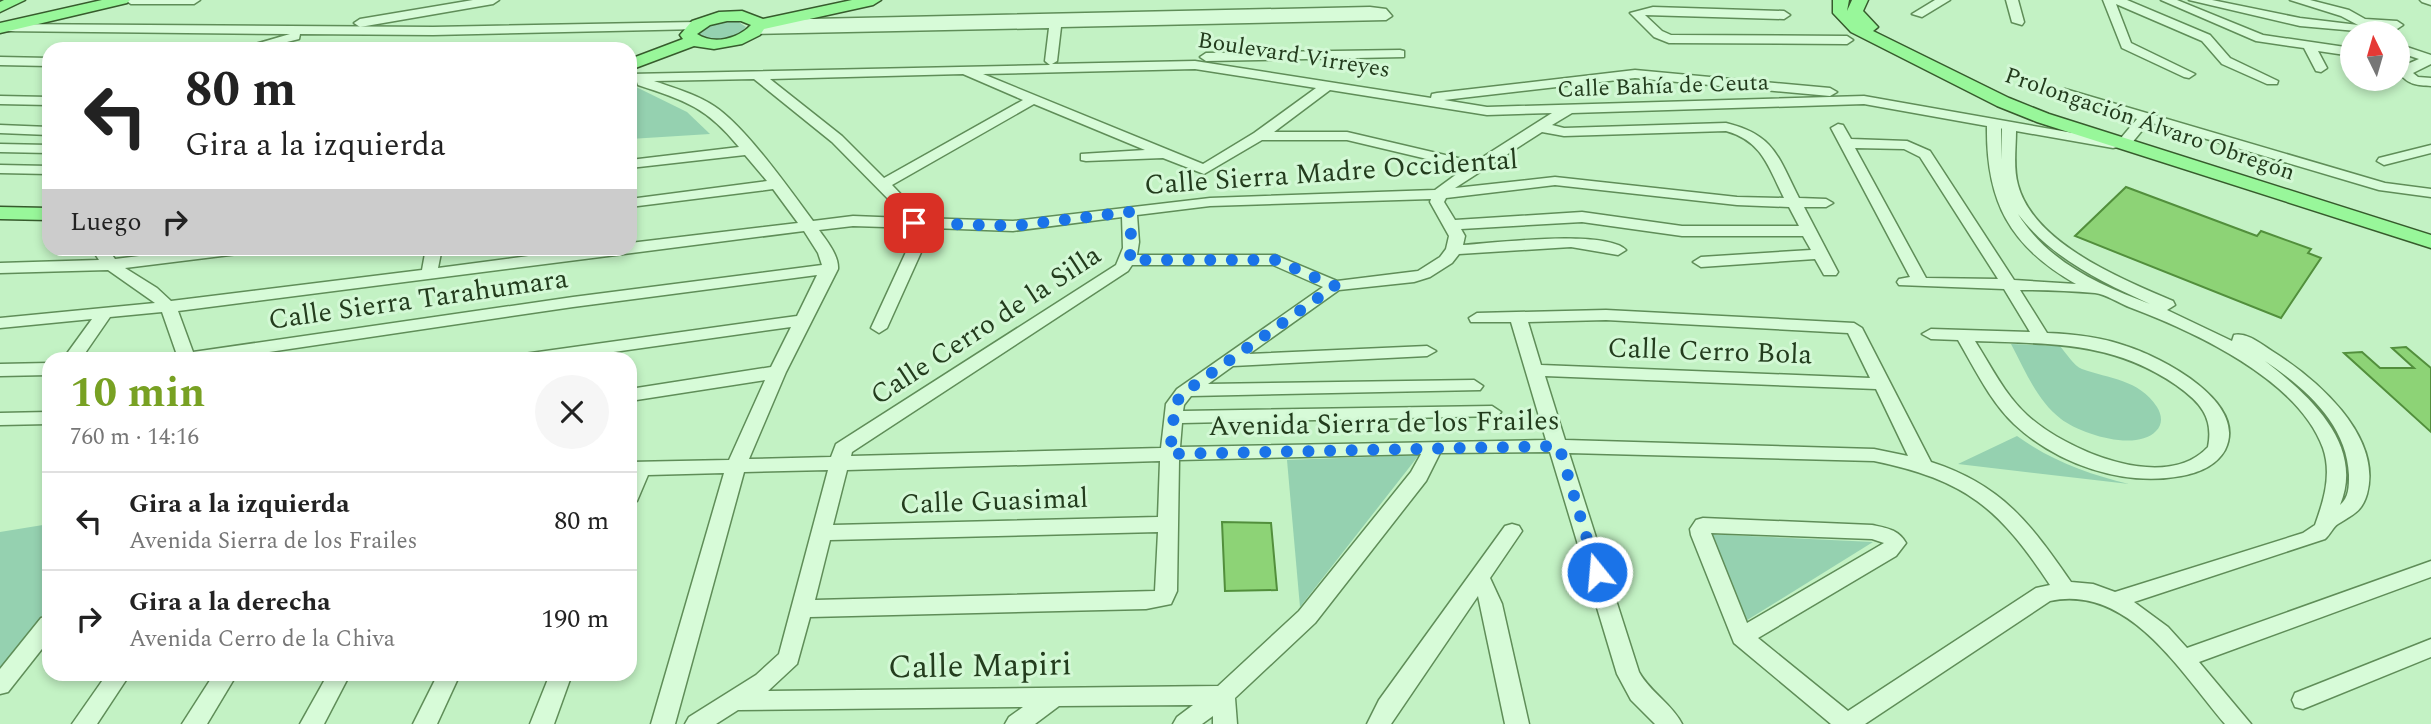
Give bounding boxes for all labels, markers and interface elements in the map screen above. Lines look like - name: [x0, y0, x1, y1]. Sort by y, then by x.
- north arrow: [2340, 21, 2410, 91]
- map controls: [2340, 21, 2410, 91]
- street label: Boulevard Virreyes: [1195, 23, 1392, 88]
- text: 80 m: [185, 53, 296, 128]
- street label: Prolongación Álvaro Obregón: [2000, 58, 2299, 191]
- street label: Calle Bahía de Ceuta: [1557, 65, 1770, 108]
- icon: left: [70, 70, 161, 161]
- text: Gira a la izquierda: [185, 121, 446, 170]
- street label: Calle Sierra Madre Occidental: [1143, 138, 1519, 207]
- pin: [884, 193, 944, 253]
- text: Luego: [70, 202, 142, 242]
- icon: right: [156, 203, 194, 241]
- icon: arrive: [895, 204, 933, 242]
- street label: Calle Cerro de la Silla: [862, 234, 1110, 416]
- street label: Calle Sierra Tarahumara: [265, 257, 571, 342]
- street label: Calle Cerro Bola: [1607, 326, 1813, 377]
- text: 10 min: [70, 362, 205, 425]
- button: close: [535, 375, 609, 449]
- street label: Avenida Sierra de los Frailes: [1208, 399, 1560, 448]
- text: 760 m · 14:16: [70, 420, 199, 455]
- street label: Calle Guasimal: [899, 477, 1089, 526]
- text: Gira a la izquierda: [129, 484, 350, 524]
- text: 80 m: [554, 501, 609, 541]
- icon: left: [70, 502, 108, 540]
- text: Avenida Sierra de los Frailes: [129, 524, 418, 559]
- position arrow: [1560, 535, 1634, 609]
- text: Gira a la derecha: [129, 582, 331, 622]
- text: 190 m: [541, 599, 609, 639]
- icon: right: [70, 600, 108, 638]
- text: Avenida Cerro de la Chiva: [129, 622, 395, 657]
- street label: Calle Mapiri: [888, 639, 1072, 693]

